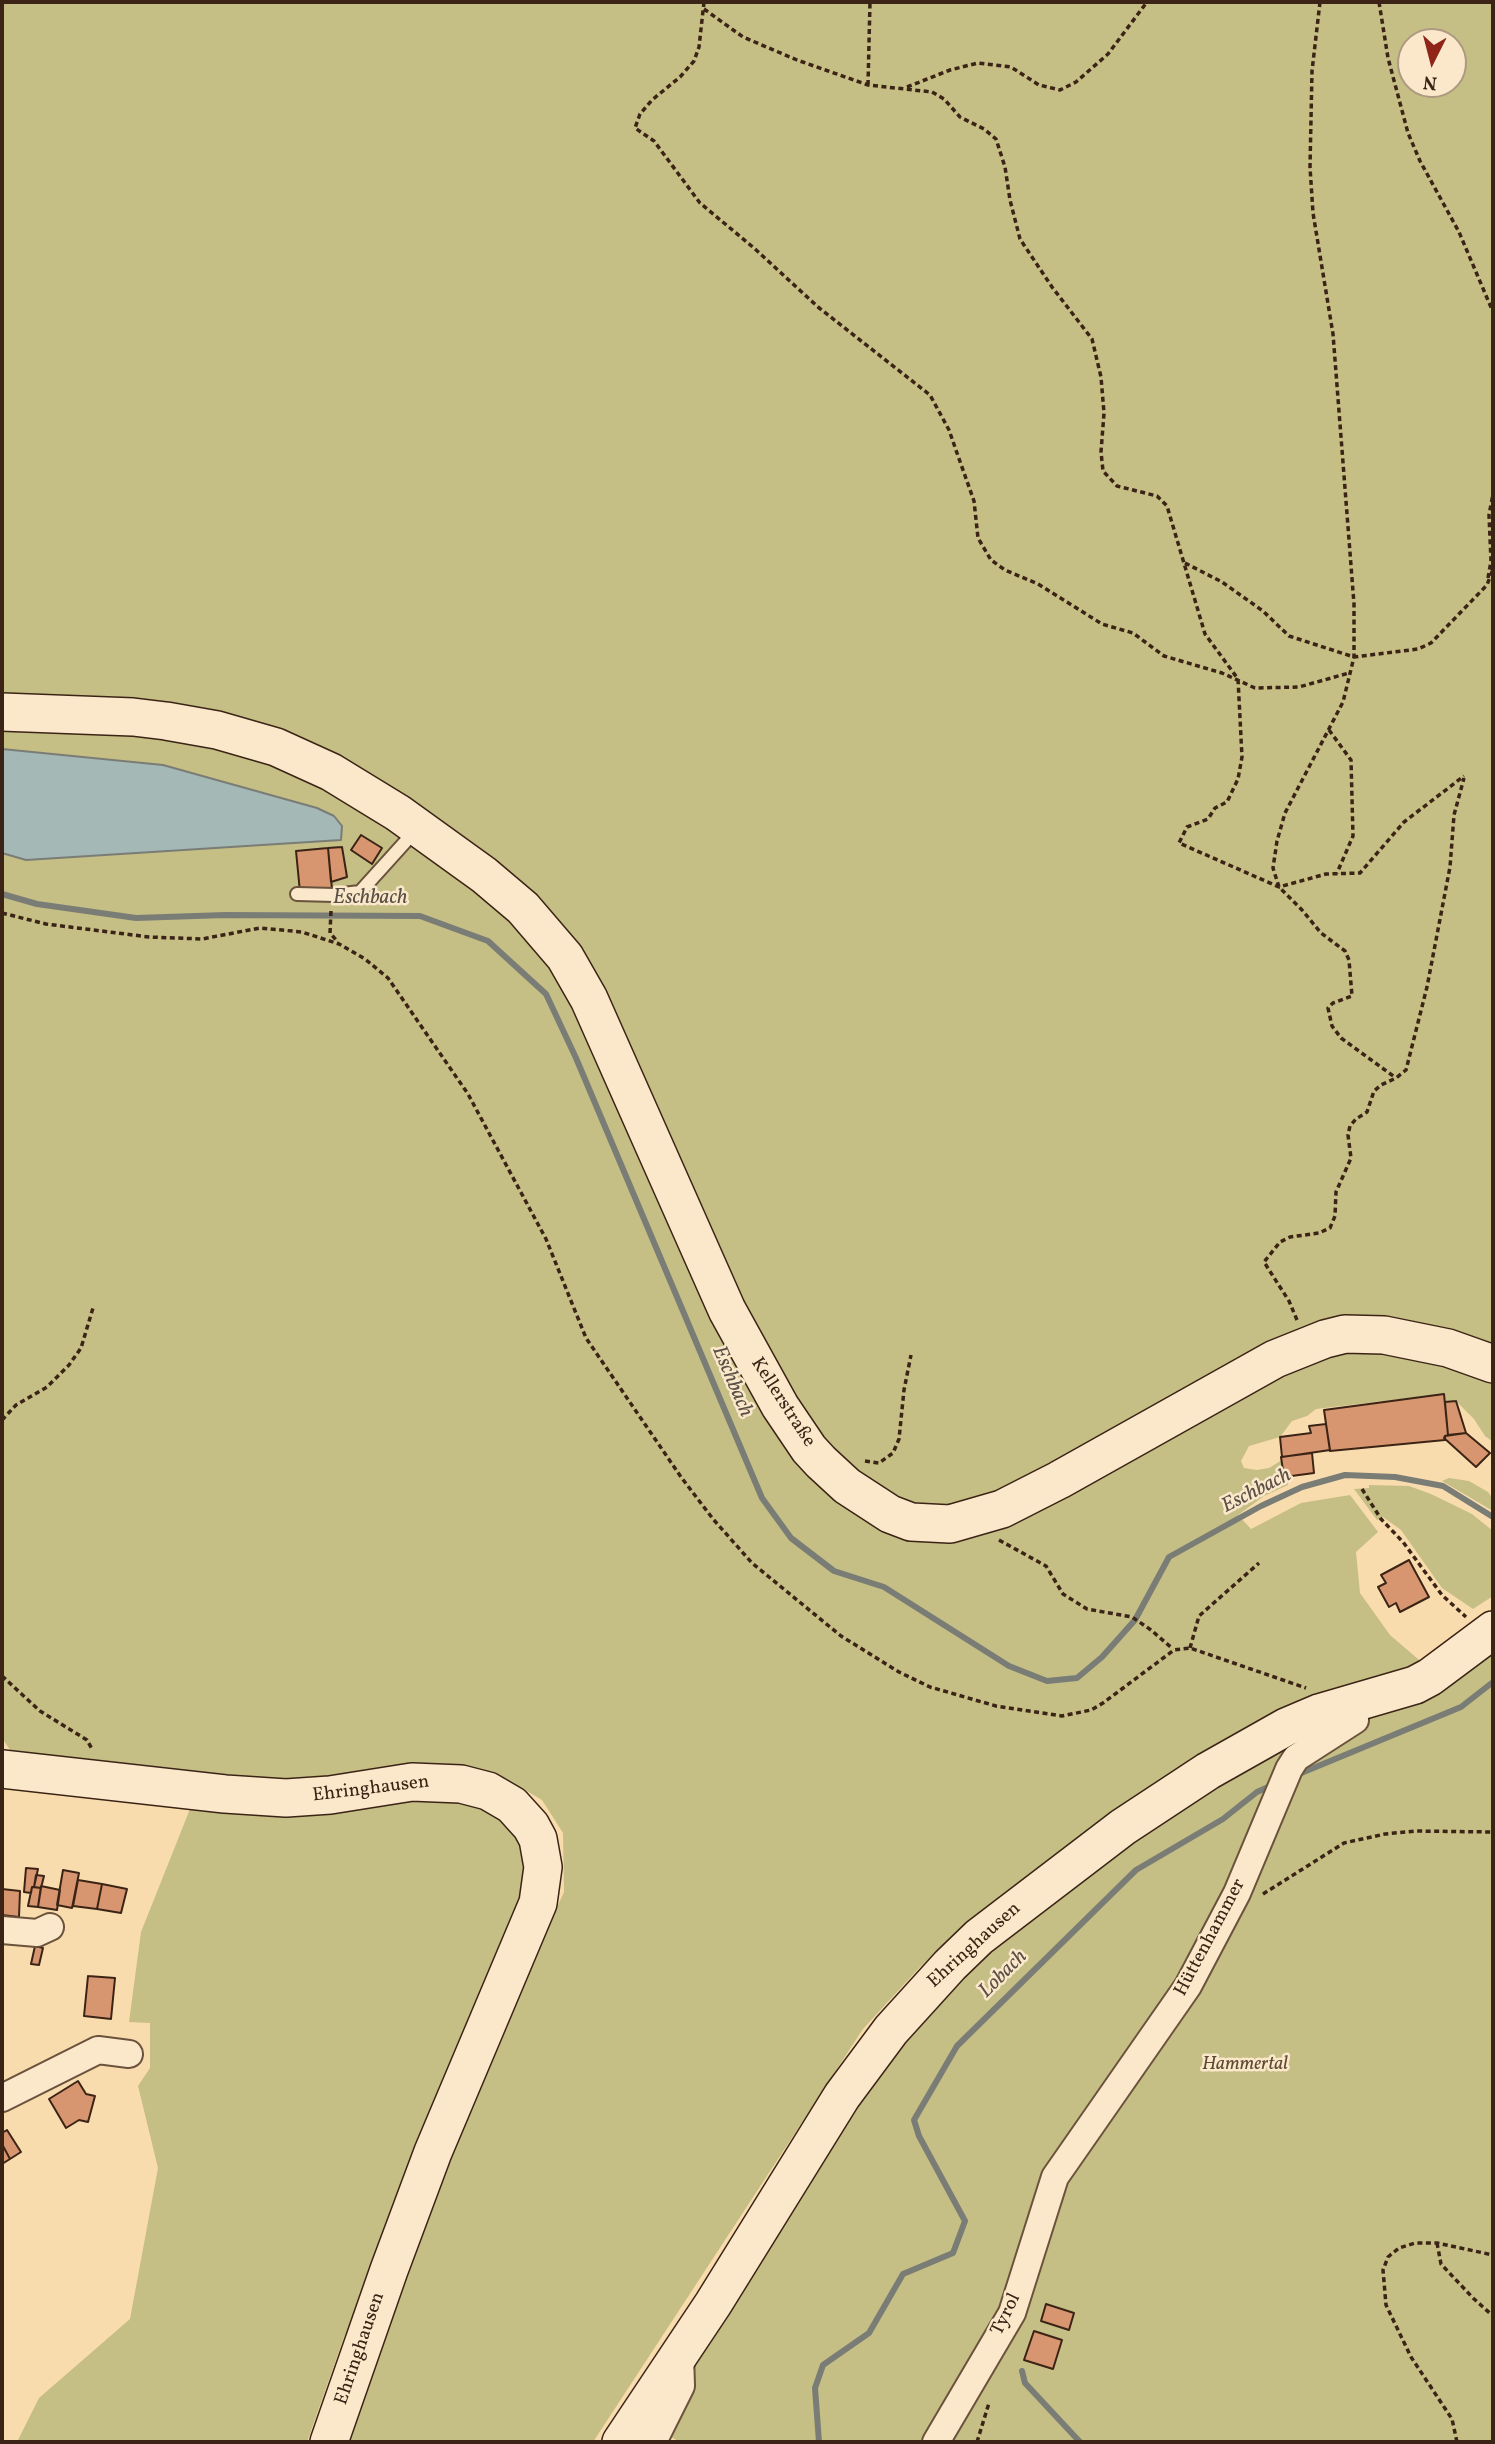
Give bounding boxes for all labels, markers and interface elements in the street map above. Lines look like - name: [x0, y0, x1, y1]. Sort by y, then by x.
- north arrow: [1397, 28, 1467, 98]
- text: N: [1422, 68, 1438, 96]
- water label: Eschbach: [333, 886, 407, 912]
- water label: Eschbach: [705, 1343, 757, 1421]
- street label: Kellerstraße: [745, 1354, 819, 1452]
- water label: Eschbach: [1218, 1464, 1296, 1520]
- street label: Ehringhausen: [311, 1772, 431, 1808]
- street label: Hüttenhammer: [1170, 1875, 1252, 2001]
- street label: Ehringhausen: [924, 1898, 1026, 1994]
- water label: Lobach: [975, 1946, 1033, 2004]
- park label: Hammertal: [1202, 2055, 1288, 2077]
- street label: Ehringhausen: [331, 2290, 391, 2408]
- street label: Tyrol: [987, 2290, 1027, 2340]

